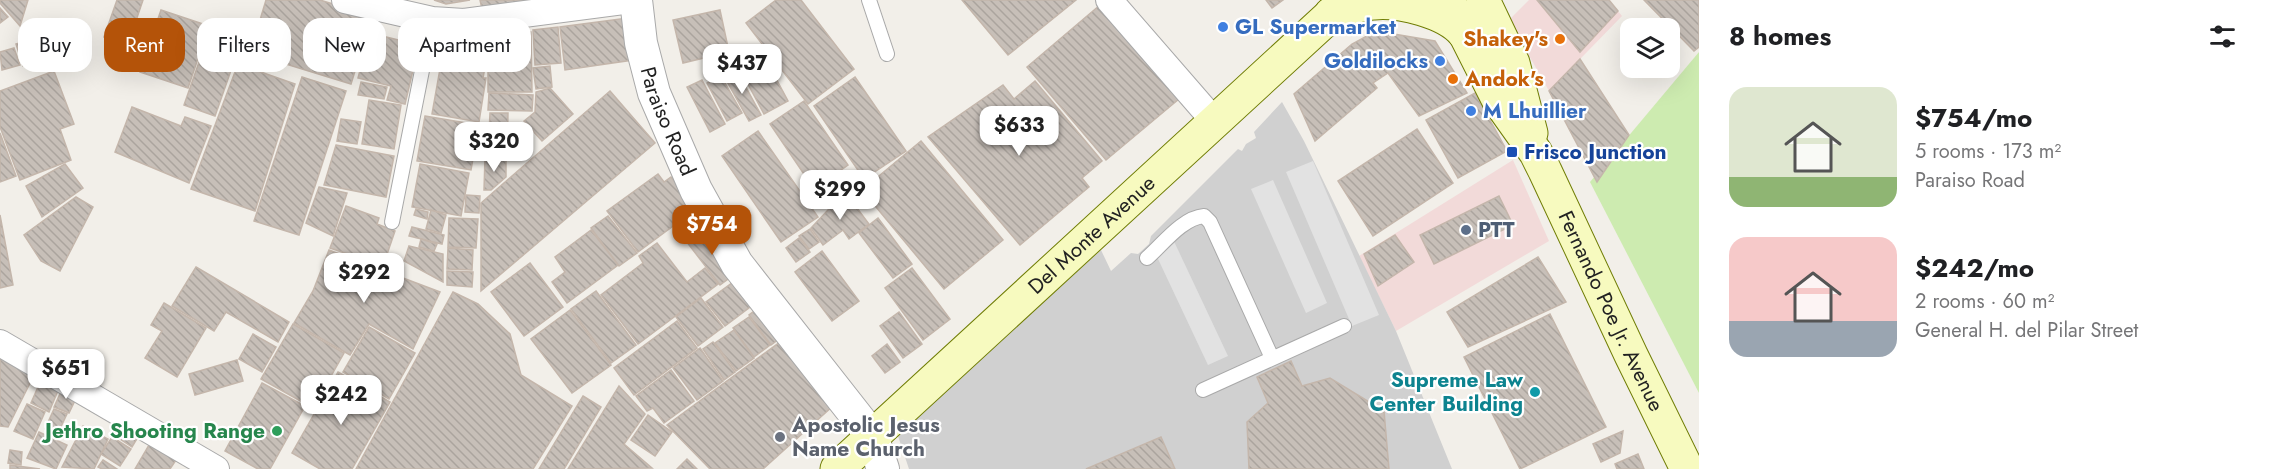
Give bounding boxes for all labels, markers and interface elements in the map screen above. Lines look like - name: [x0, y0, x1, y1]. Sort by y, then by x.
- place label: GL Supermarket: [1235, 12, 1396, 42]
- text: 8 homes: [1729, 17, 1831, 55]
- chip: Buy: [18, 18, 92, 72]
- chip: Rent: [104, 18, 185, 72]
- chip: Filters: [197, 18, 291, 72]
- chip: New: [303, 18, 386, 72]
- chip: Apartment: [398, 18, 531, 72]
- map controls: [1620, 18, 1680, 78]
- button: layers: [1620, 18, 1680, 78]
- marker: GL Supermarket: [1216, 20, 1230, 34]
- icon: filters: [2206, 20, 2239, 53]
- place label: Shakey's: [1463, 24, 1548, 54]
- marker: Shakey's: [1553, 32, 1567, 46]
- pin: $437: [706, 44, 778, 95]
- place label: Goldilocks: [1324, 46, 1428, 76]
- text: $437: [717, 49, 767, 78]
- marker: Goldilocks: [1433, 54, 1447, 68]
- street label: Paraiso Road: [633, 63, 703, 180]
- place label: Andok's: [1464, 64, 1544, 94]
- marker: Andok's: [1446, 72, 1460, 86]
- place label: M Lhuillier: [1483, 96, 1587, 126]
- text: $754/mo: [1915, 99, 2032, 137]
- marker: M Lhuillier: [1464, 104, 1478, 118]
- pin: $633: [983, 106, 1055, 157]
- text: $633: [994, 111, 1044, 140]
- icon: home: [1777, 111, 1849, 183]
- pin: $320: [458, 122, 530, 173]
- text: $320: [468, 127, 520, 156]
- place label: Frisco Junction: [1524, 137, 1667, 167]
- text: 5 rooms · 173 m²: [1915, 137, 2061, 166]
- marker: Frisco Junction: [1505, 145, 1519, 159]
- text: Paraiso Road: [1915, 166, 2025, 195]
- street label: Del Monte Avenue: [1021, 168, 1162, 301]
- pin: $299: [804, 170, 876, 221]
- text: $299: [814, 175, 866, 204]
- pin: $754: [676, 205, 748, 256]
- street label: Fernando Poe Jr. Avenue: [1551, 206, 1671, 417]
- text: $754: [686, 210, 738, 239]
- place label: PTT: [1478, 215, 1515, 245]
- marker: PTT: [1459, 223, 1473, 237]
- text: $242/mo: [1915, 249, 2034, 287]
- pin: $292: [328, 253, 400, 304]
- text: $292: [338, 258, 390, 287]
- icon: home: [1777, 261, 1849, 333]
- text: 2 rooms · 60 m²: [1915, 287, 2054, 316]
- text: General H. del Pilar Street: [1915, 316, 2138, 345]
- pin: $651: [30, 349, 102, 400]
- text: $651: [42, 354, 90, 383]
- place label: Supreme Law Center Building: [1369, 365, 1524, 419]
- pin: $242: [305, 375, 377, 426]
- text: $242: [315, 380, 367, 409]
- marker: Supreme Law Center Building: [1528, 385, 1542, 399]
- place label: Apostolic Jesus Name Church: [791, 410, 940, 464]
- place label: Jethro Shooting Range: [41, 416, 265, 446]
- marker: Jethro Shooting Range: [270, 424, 284, 438]
- marker: Apostolic Jesus Name Church: [773, 430, 787, 444]

